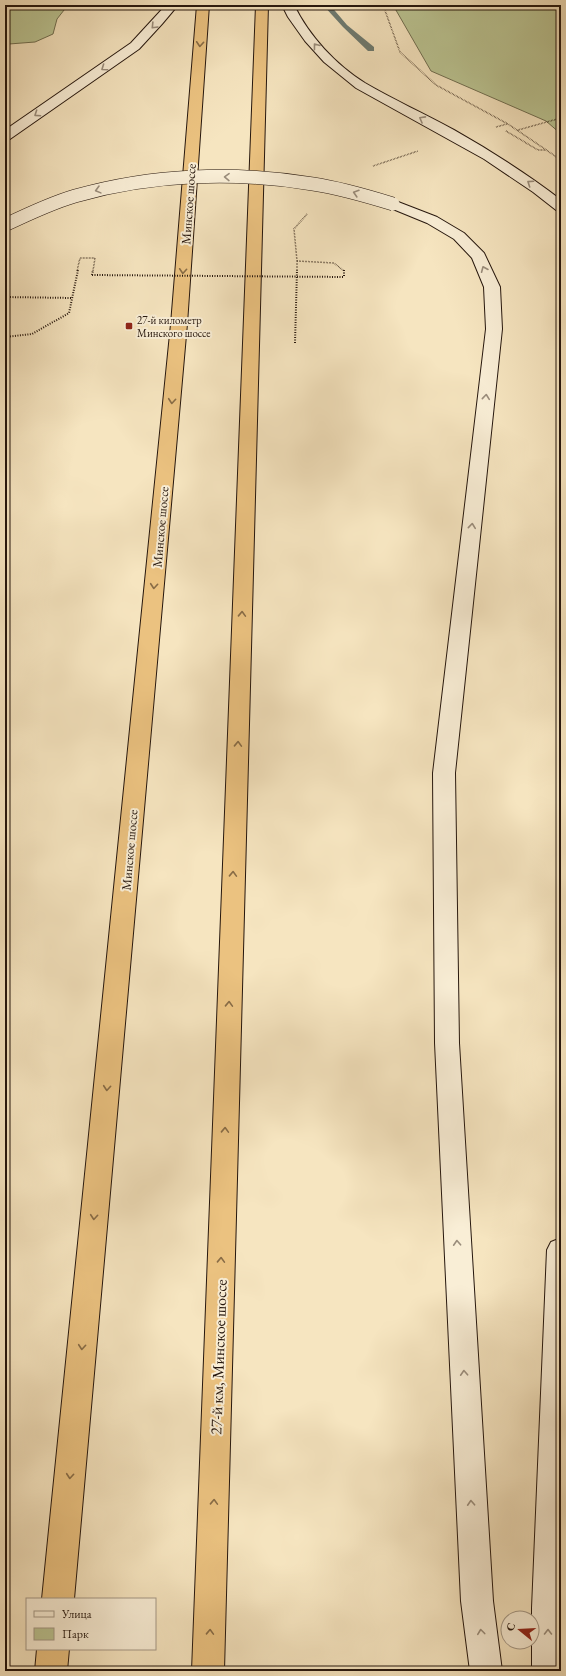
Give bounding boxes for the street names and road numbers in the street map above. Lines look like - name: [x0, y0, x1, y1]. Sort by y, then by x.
- street label: Минское шоссе: [177, 163, 200, 245]
- street label: Минское шоссе: [148, 486, 172, 568]
- street label: Минское шоссе: [117, 809, 141, 891]
- street label: 27-й км, Минское шоссе: [205, 1279, 232, 1435]

